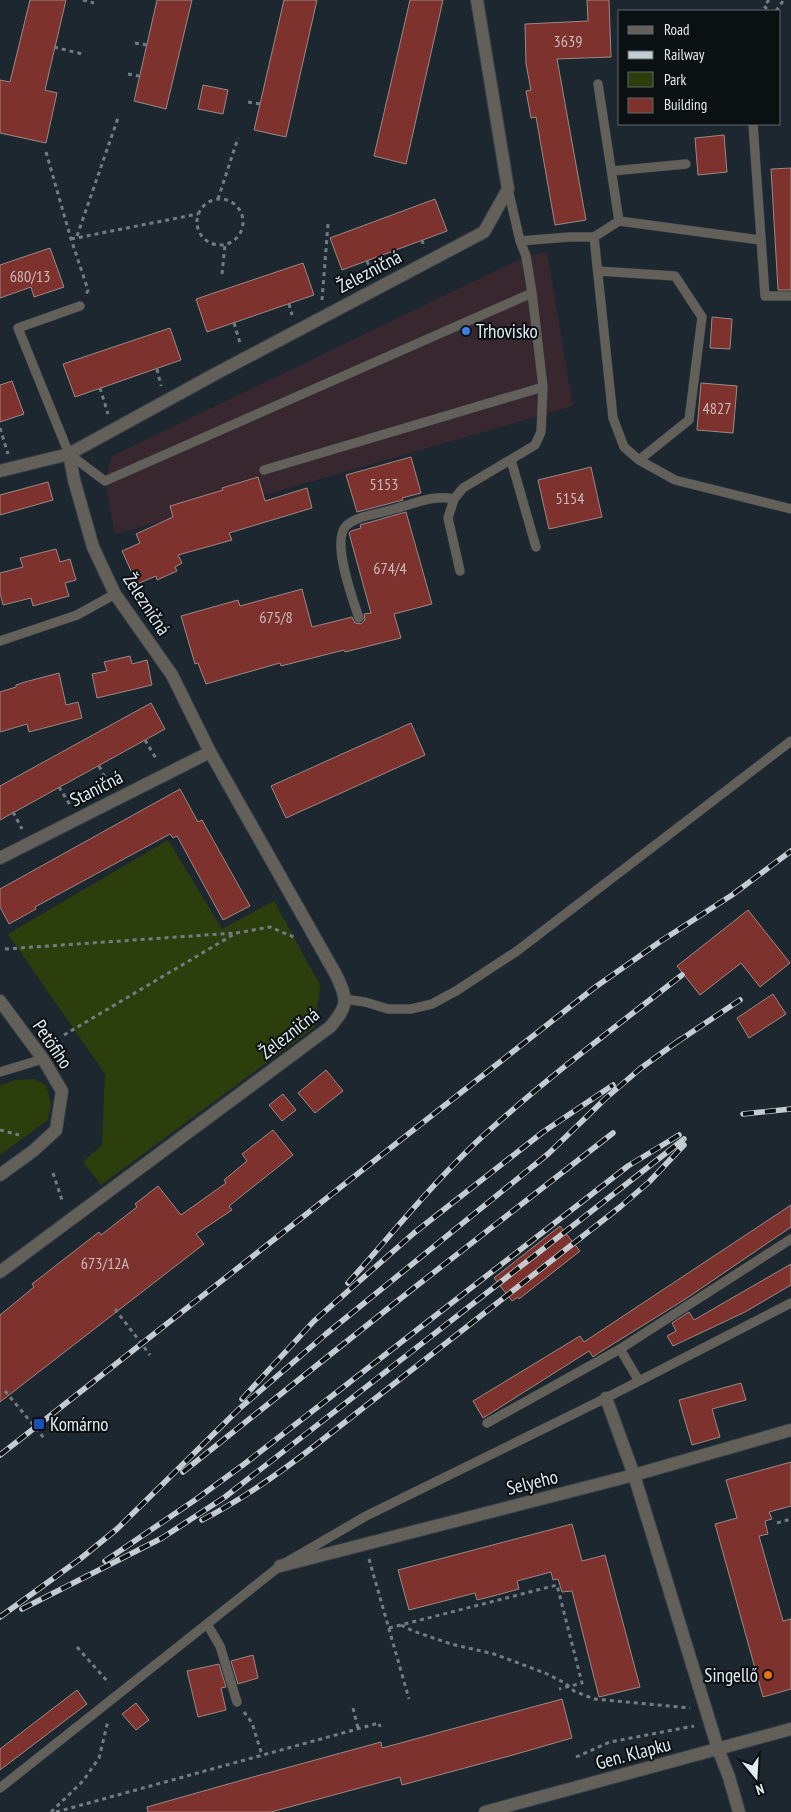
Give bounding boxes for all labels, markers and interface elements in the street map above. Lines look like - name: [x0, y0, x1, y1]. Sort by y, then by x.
- legend: [618, 10, 781, 125]
- text: Road: [664, 20, 690, 39]
- house number: 3639: [554, 31, 582, 51]
- text: Railway: [664, 45, 705, 64]
- text: Park: [664, 70, 686, 89]
- text: Building: [664, 95, 707, 114]
- street label: Železničná: [333, 244, 405, 298]
- house number: 680/13: [10, 266, 50, 286]
- place label: Trhovisko: [476, 319, 538, 343]
- marker: Trhovisko: [460, 325, 472, 337]
- house number: 4827: [703, 398, 731, 418]
- house number: 5153: [370, 474, 398, 494]
- house number: 5154: [556, 488, 584, 508]
- house number: 674/4: [373, 558, 407, 578]
- street label: Železničná: [118, 568, 176, 640]
- house number: 675/8: [259, 607, 293, 627]
- street label: Staničná: [66, 765, 126, 811]
- street label: Železničná: [254, 1002, 324, 1064]
- street label: Petöfiho: [28, 1015, 78, 1073]
- house number: 673/12A: [81, 1253, 130, 1273]
- place label: Komárno: [50, 1412, 109, 1436]
- marker: Komárno: [32, 1417, 46, 1431]
- street label: Selyeho: [504, 1464, 560, 1500]
- place label: Singellő: [704, 1663, 758, 1687]
- marker: Singellő: [762, 1669, 774, 1681]
- street label: Gen. Klapku: [593, 1731, 673, 1775]
- north arrow: [731, 1752, 781, 1802]
- text: N: [754, 1780, 766, 1799]

